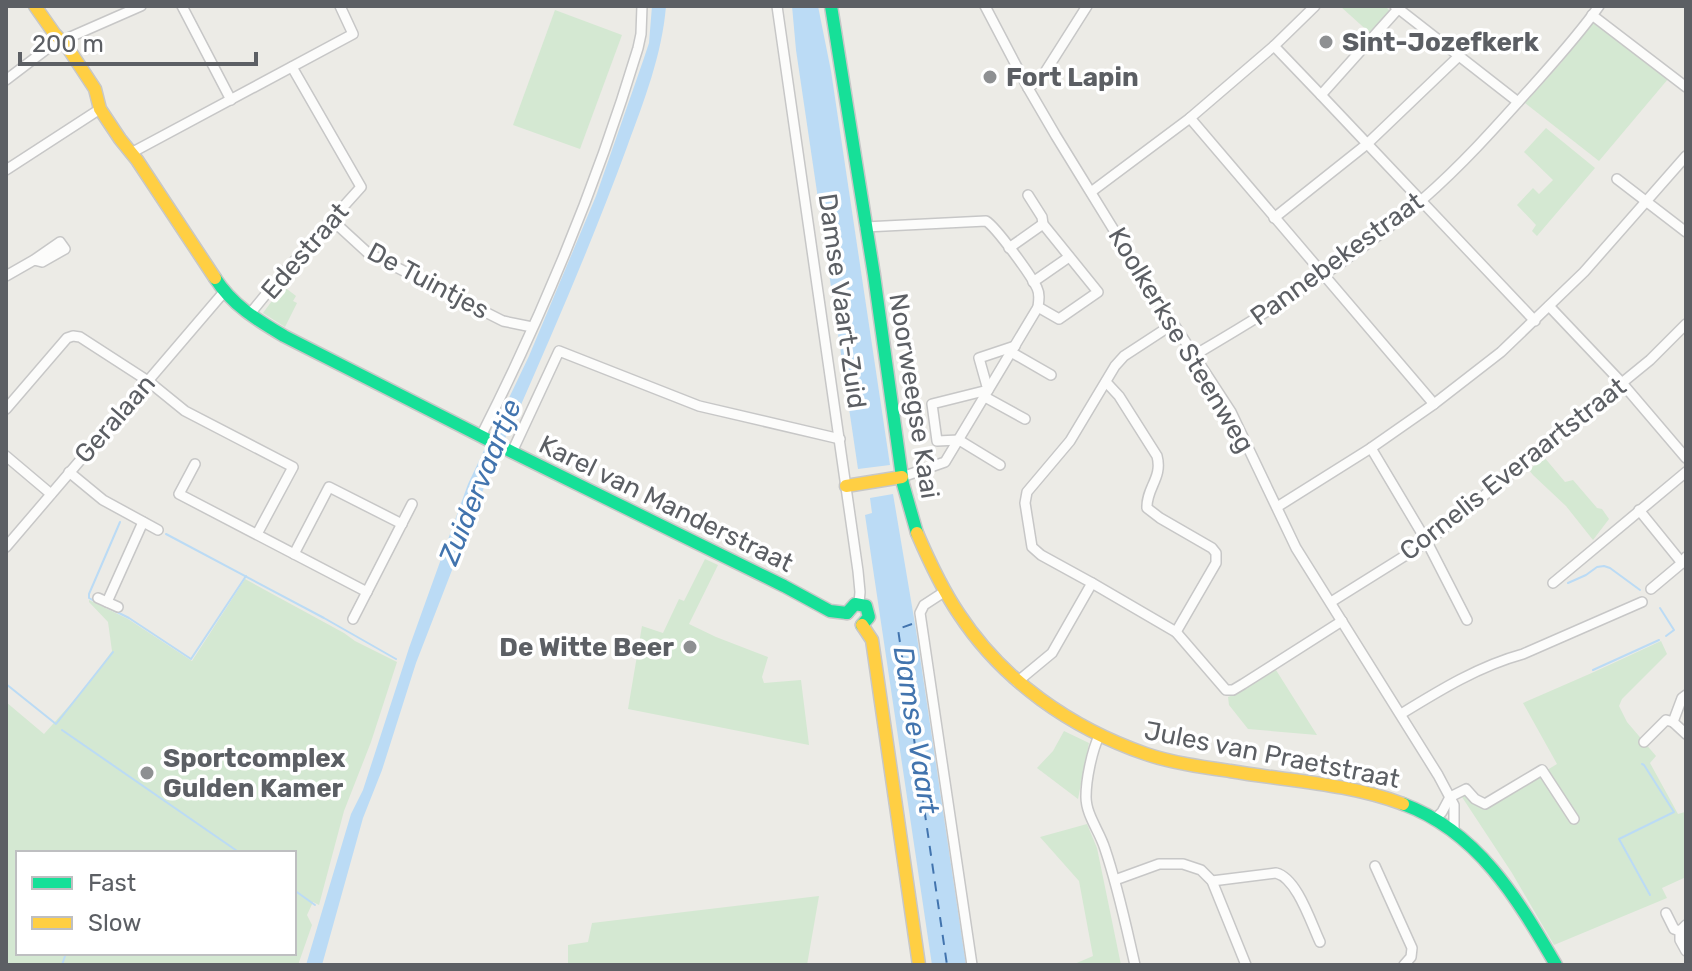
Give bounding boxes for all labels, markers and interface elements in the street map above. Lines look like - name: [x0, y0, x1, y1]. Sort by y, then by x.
- scale bar: [20, 16, 256, 66]
- place label: Sint-Jozefkerk: [1342, 27, 1540, 58]
- text: 200 m: [32, 30, 104, 58]
- marker: Sint-Jozefkerk: [1317, 33, 1335, 51]
- place label: Fort Lapin: [1006, 62, 1139, 93]
- marker: Fort Lapin: [981, 68, 999, 86]
- street label: Pannebekestraat: [1245, 186, 1429, 332]
- street label: Damse Vaart-Zuid: [812, 191, 872, 411]
- street label: Edestraat: [255, 197, 355, 305]
- street label: Koolkerkse Steenweg: [1101, 222, 1261, 458]
- street label: De Tuintjes: [362, 236, 494, 326]
- street label: Noorweegse Kaai: [882, 291, 946, 501]
- street label: Geralaan: [68, 368, 162, 470]
- street label: Cornelis Everaartstraat: [1394, 371, 1632, 567]
- water label: Zuidervaartje: [431, 394, 528, 570]
- street label: Karel van Manderstraat: [534, 429, 798, 579]
- place label: De Witte Beer: [499, 632, 674, 663]
- marker: De Witte Beer: [681, 638, 699, 656]
- water label: Damse Vaart: [886, 644, 946, 817]
- street label: Jules van Praetstraat: [1142, 715, 1402, 795]
- place label: Sportcomplex Gulden Kamer: [163, 743, 346, 804]
- marker: Sportcomplex Gulden Kamer: [138, 764, 156, 782]
- legend: [16, 851, 296, 955]
- text: Fast: [88, 869, 136, 897]
- text: Slow: [88, 909, 141, 937]

